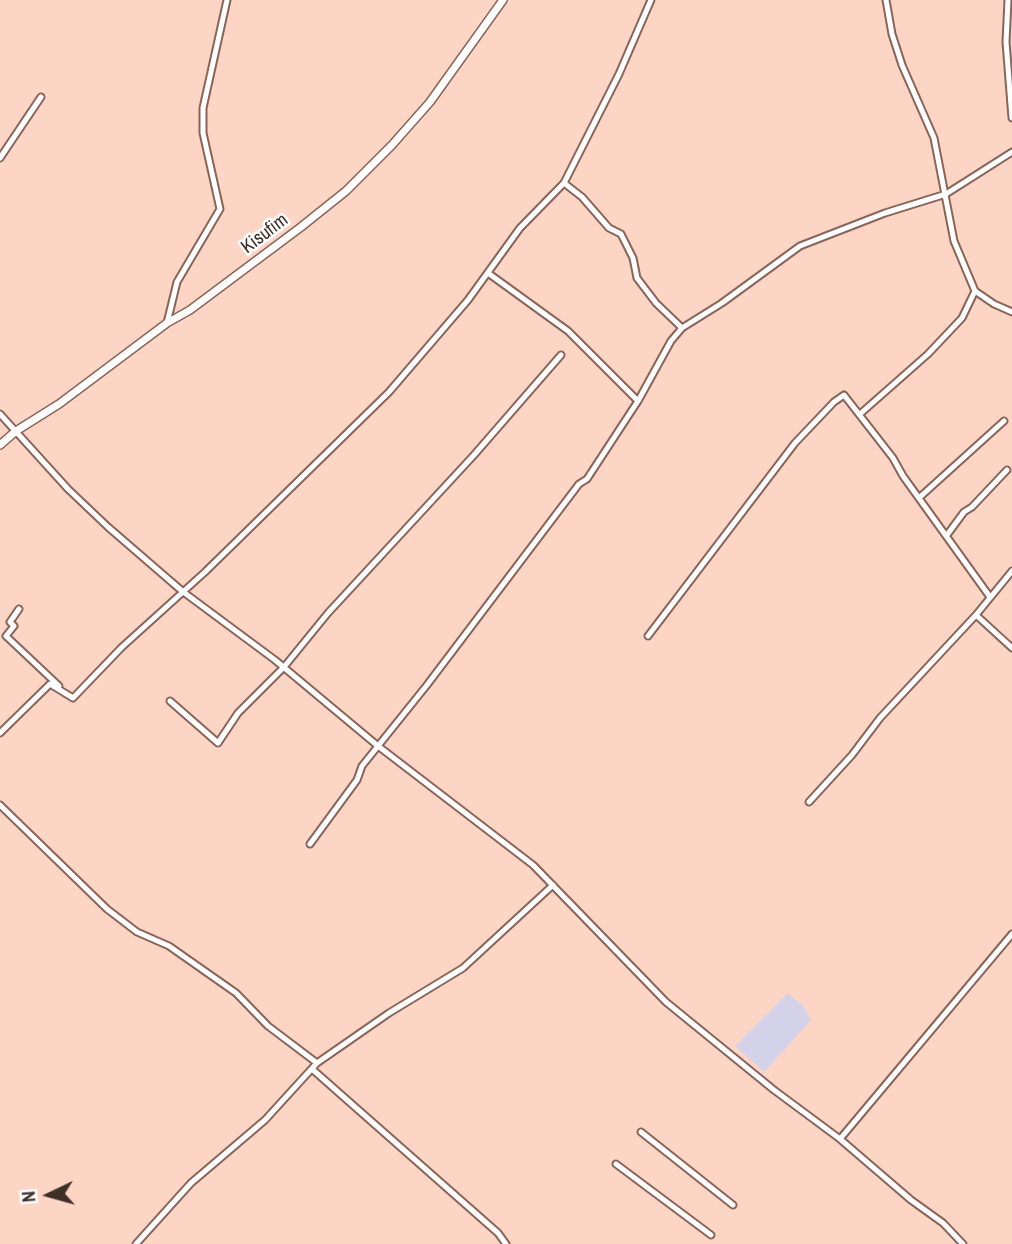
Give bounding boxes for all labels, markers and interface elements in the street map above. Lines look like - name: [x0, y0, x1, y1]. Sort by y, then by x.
- street label: Kisufim: [237, 209, 293, 259]
- north arrow: [14, 1160, 84, 1230]
- text: N: [15, 1190, 42, 1204]

